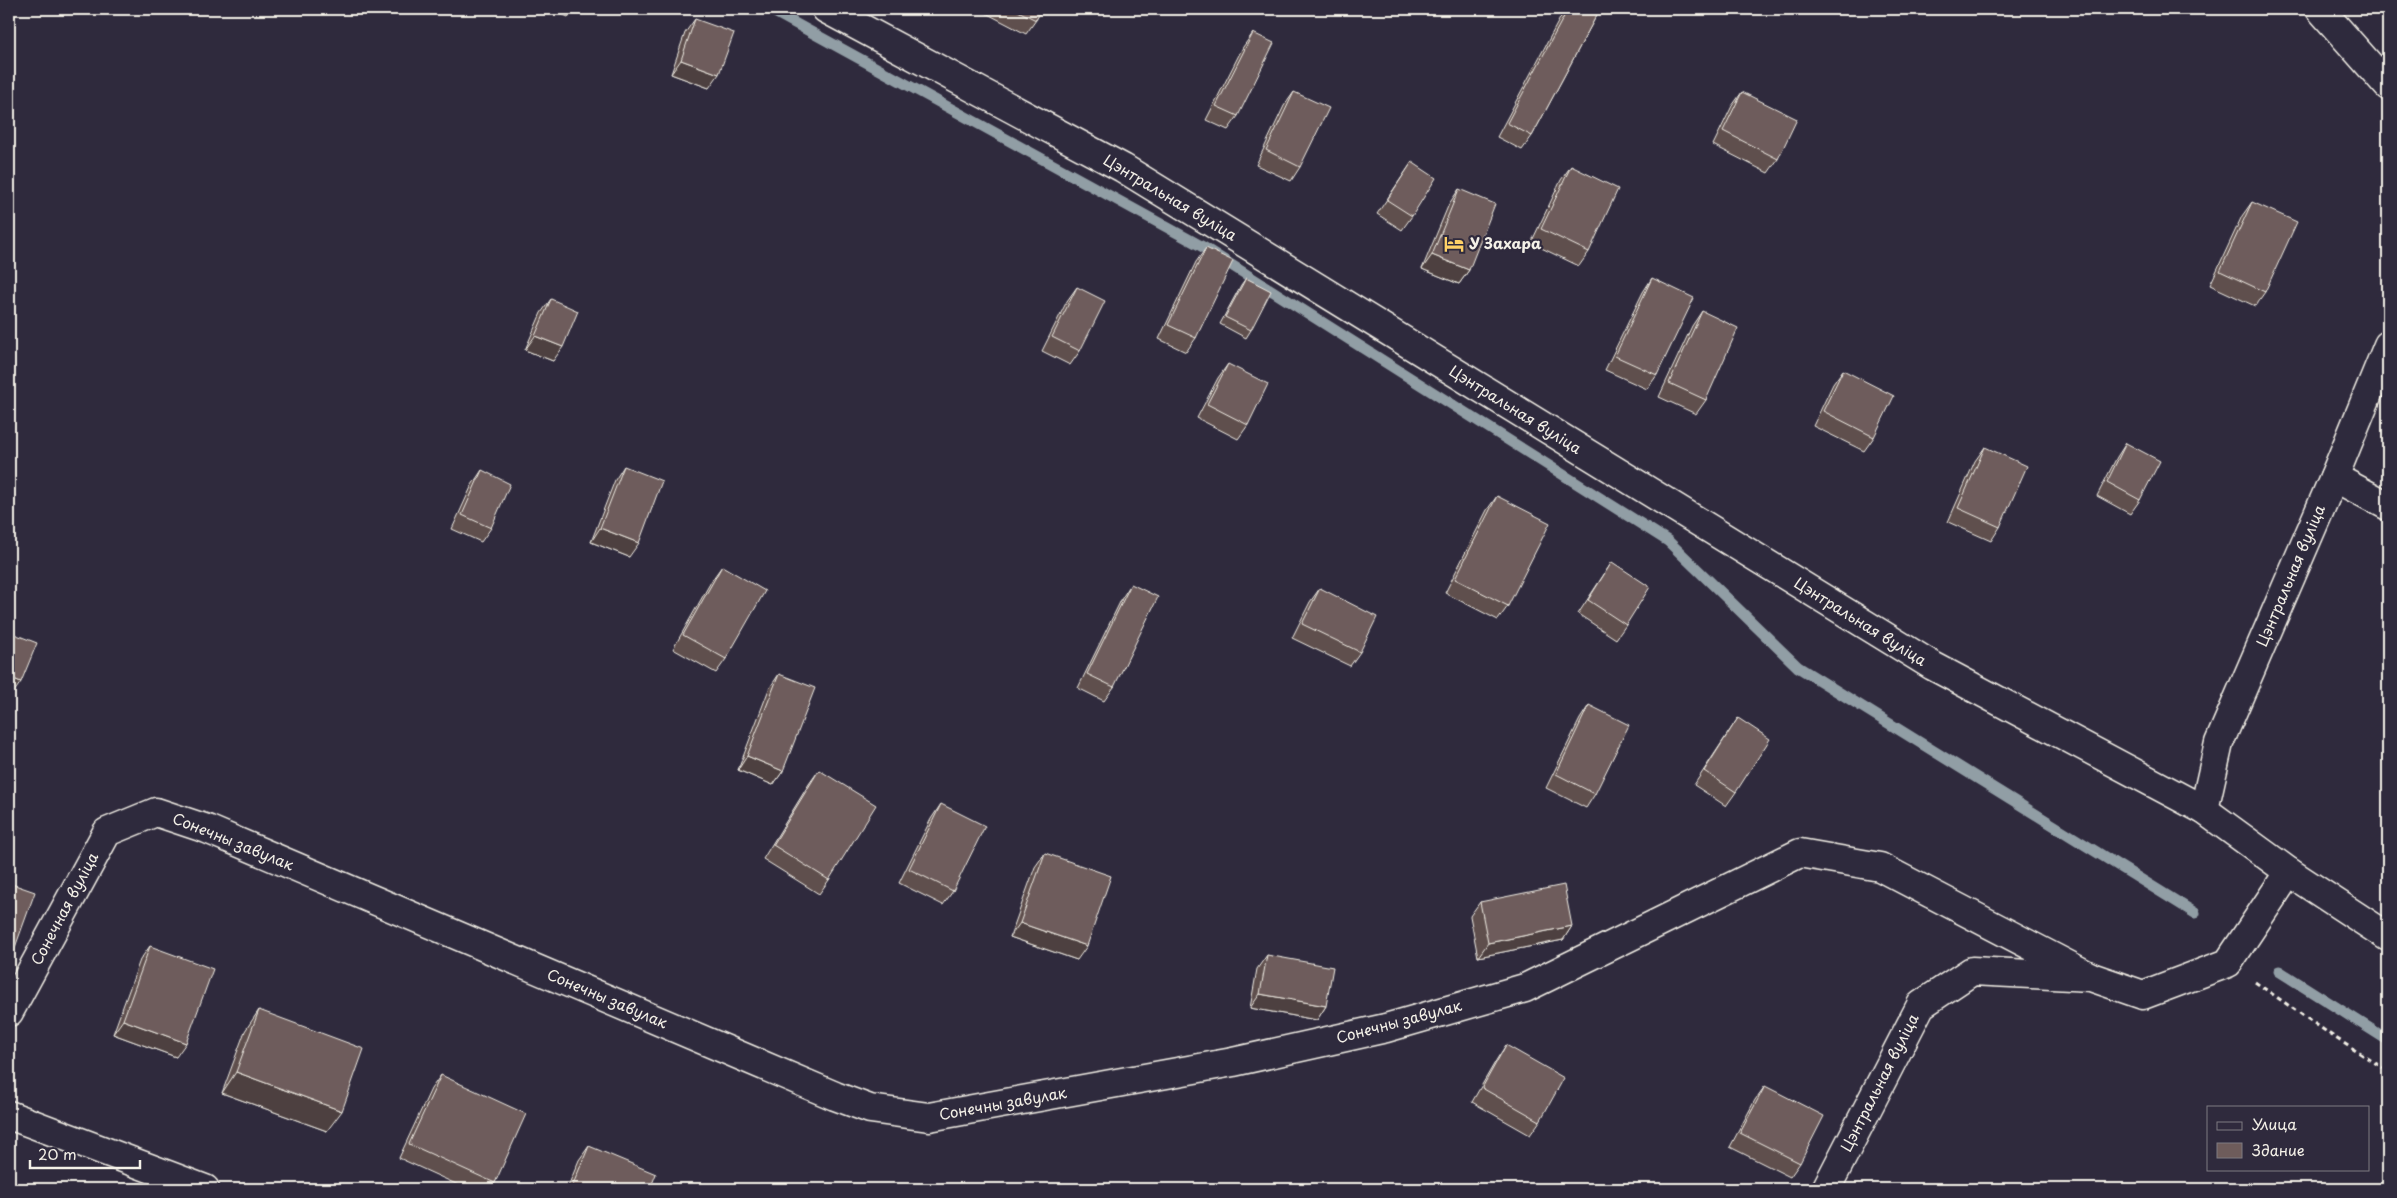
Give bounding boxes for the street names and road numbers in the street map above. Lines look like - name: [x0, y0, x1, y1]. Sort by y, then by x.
- street label: Цэнтральная вуліца: [1100, 148, 1243, 246]
- street label: Цэнтральная вуліца: [1445, 359, 1587, 459]
- street label: Цэнтральная вуліца: [2249, 500, 2330, 650]
- street label: Цэнтральная вуліца: [1790, 571, 1932, 671]
- street label: Сонечны завулак: [169, 806, 298, 875]
- street label: Сонечная вуліца: [24, 847, 104, 969]
- street label: Сонечны завулак: [544, 962, 672, 1033]
- street label: Сонечны завулак: [1333, 993, 1464, 1048]
- street label: Цэнтральная вуліца: [1834, 1008, 1924, 1155]
- street label: Сонечны завулак: [937, 1080, 1068, 1125]

